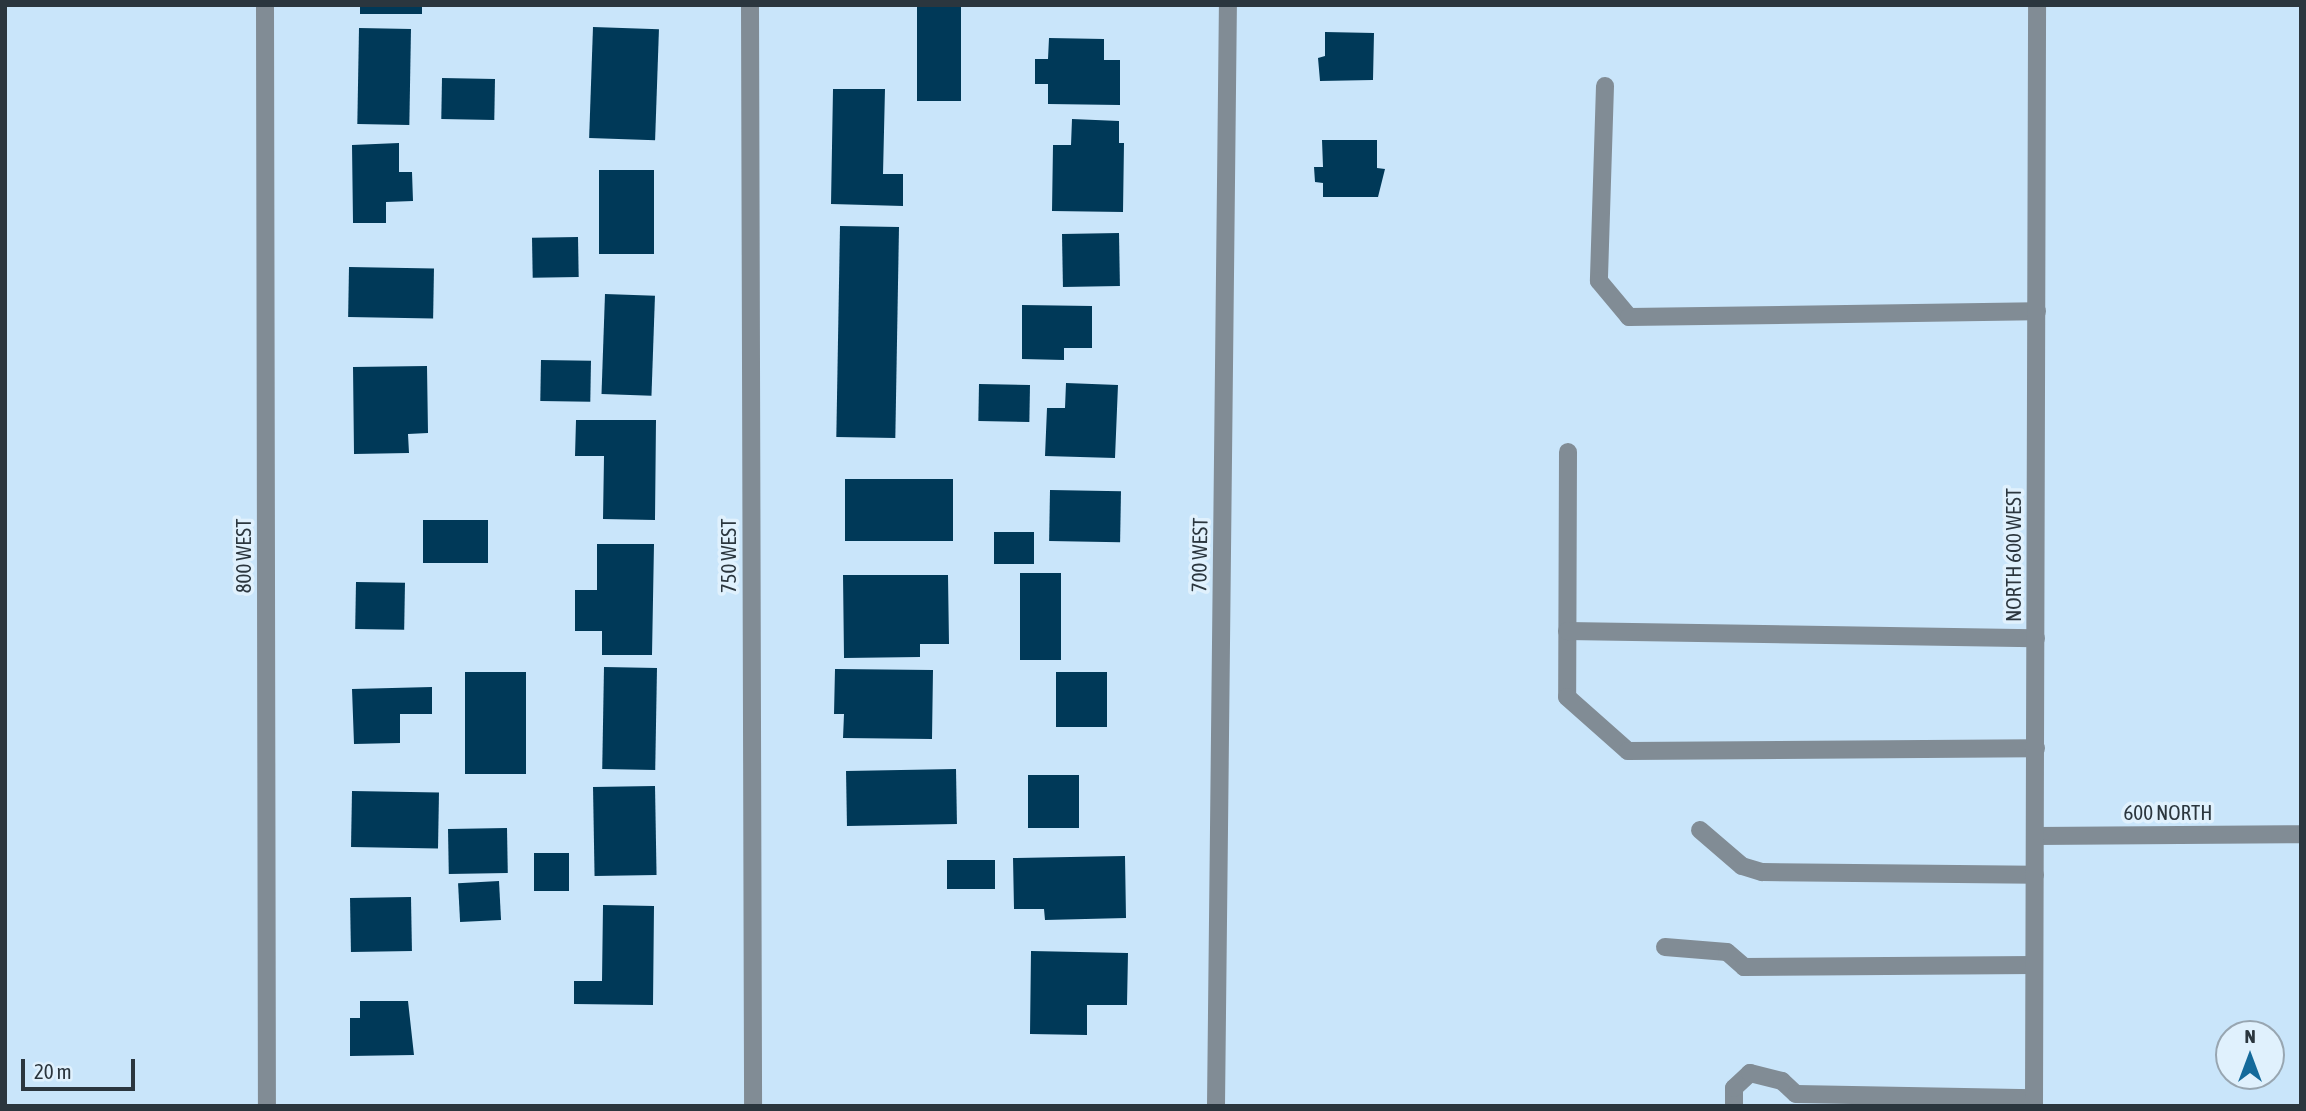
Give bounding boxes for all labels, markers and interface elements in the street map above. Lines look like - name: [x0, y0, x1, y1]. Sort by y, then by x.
- street label: NORTH 600 WEST: [2000, 488, 2026, 622]
- street label: 700 WEST: [1186, 517, 1212, 593]
- street label: 800 WEST: [230, 519, 256, 593]
- street label: 750 WEST: [715, 519, 741, 593]
- street label: 600 NORTH: [2123, 799, 2213, 825]
- north arrow: [2215, 1020, 2285, 1090]
- text: N: [2244, 1025, 2256, 1047]
- scale bar: [24, 1044, 138, 1088]
- text: 20 m: [34, 1059, 72, 1083]

